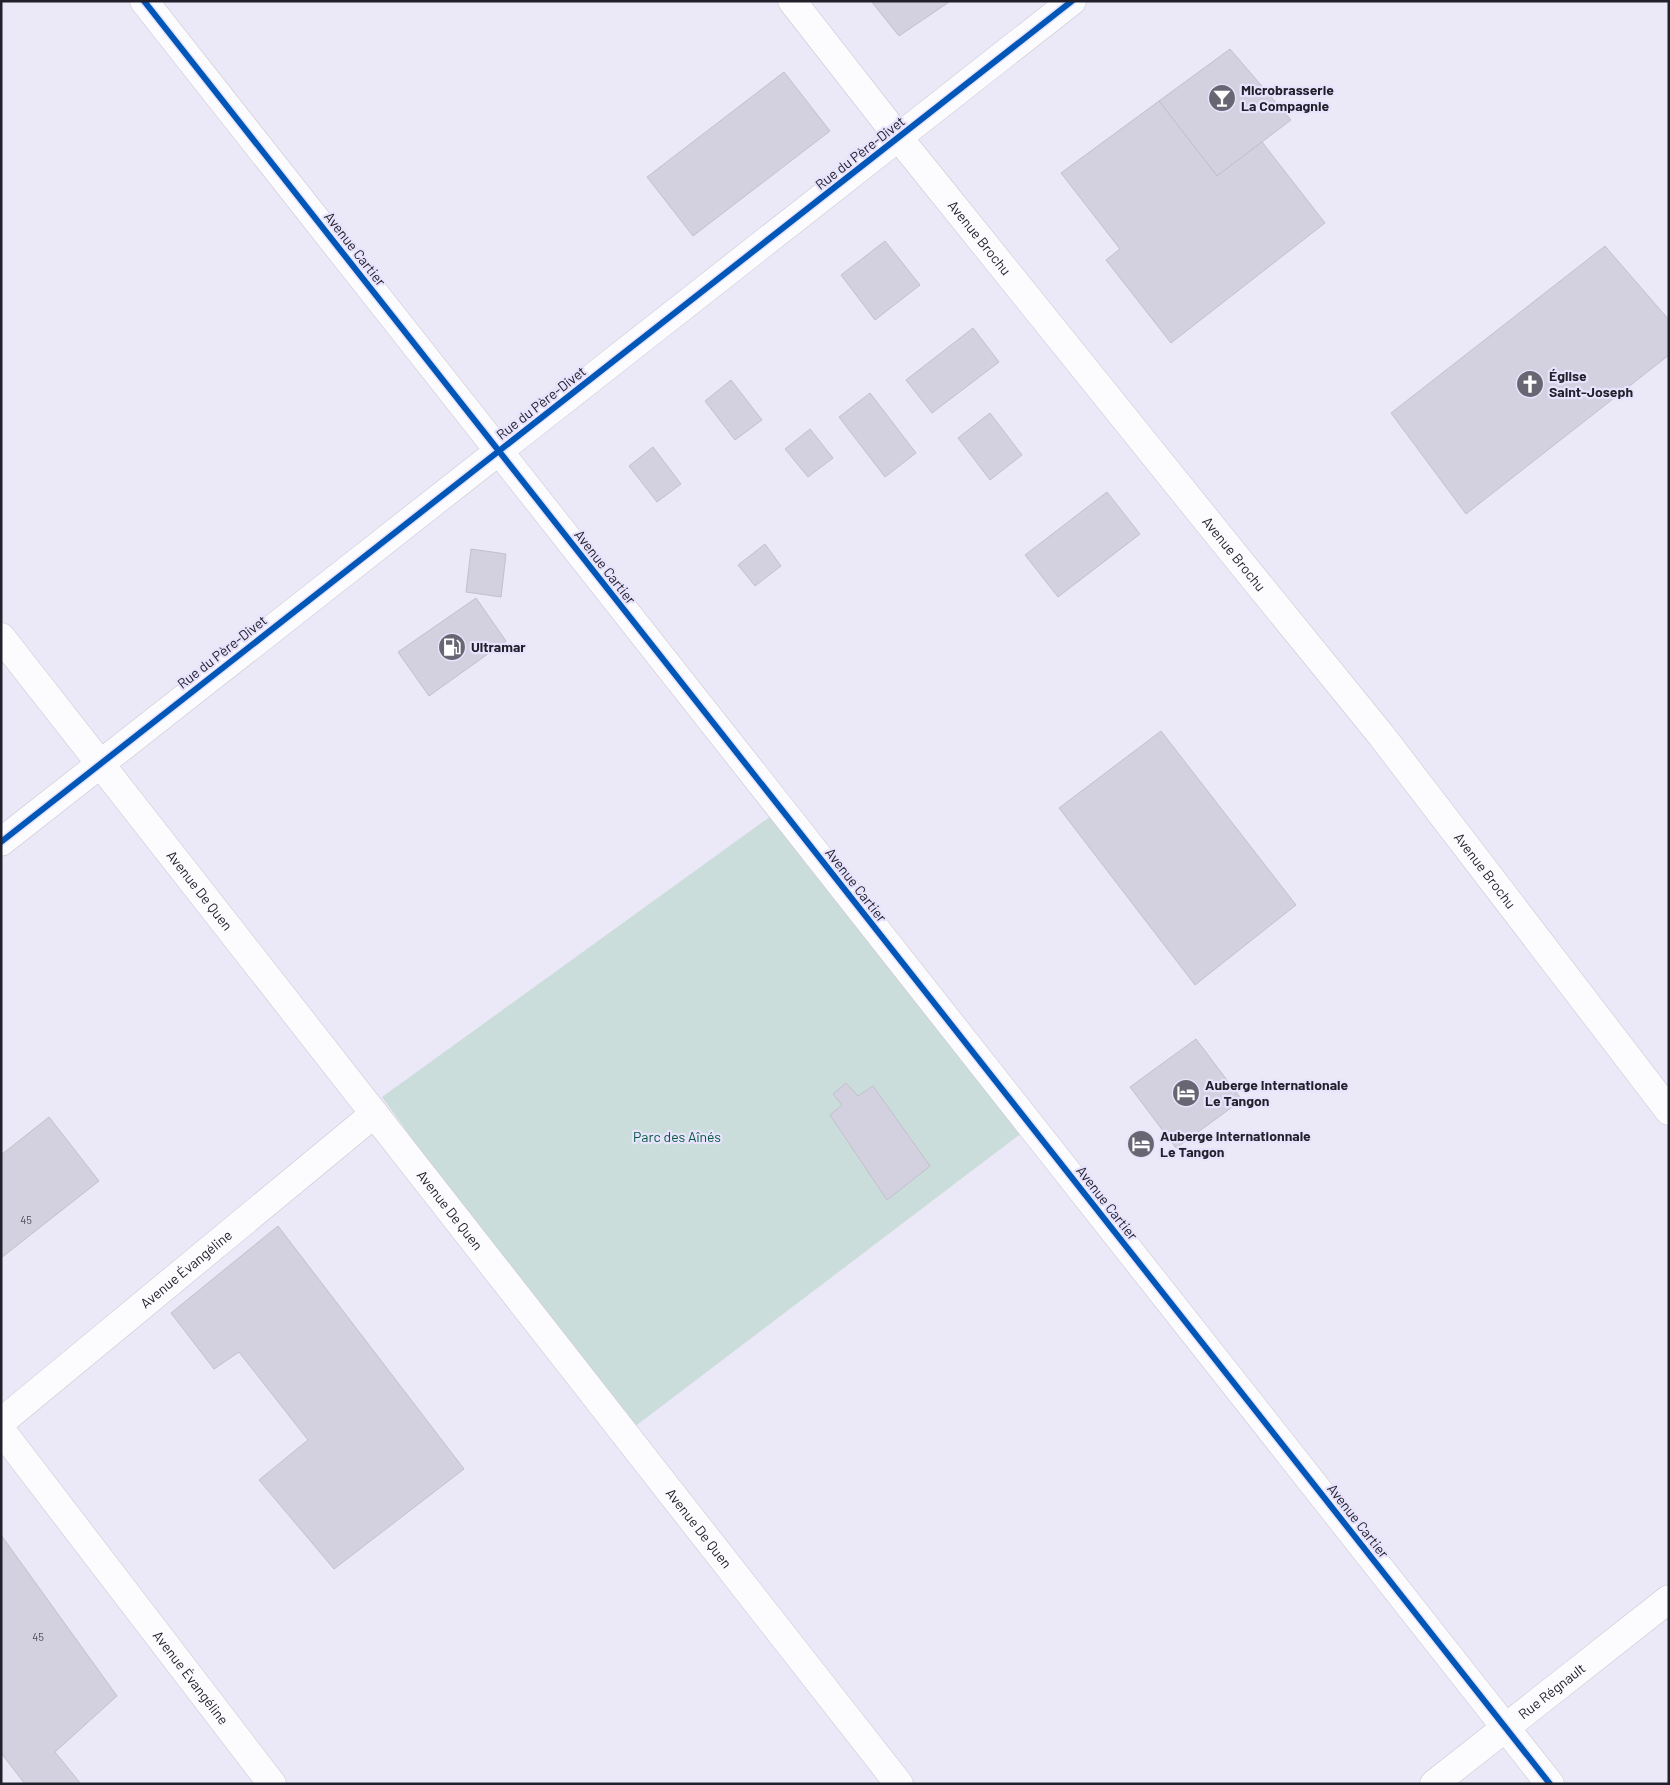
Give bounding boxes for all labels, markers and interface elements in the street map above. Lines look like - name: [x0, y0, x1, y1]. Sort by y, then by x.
- place label: Microbrasserie La Compagnie: [1241, 81, 1334, 114]
- bar icon: Microbrasserie La Compagnie: [1207, 83, 1237, 113]
- street label: Rue du Père-Divet: [812, 112, 908, 193]
- street label: Avenue Brochu: [945, 197, 1015, 278]
- street label: Avenue Cartier: [321, 208, 390, 289]
- street label: Rue du Père-Divet: [493, 362, 589, 443]
- place label: Église Saint-Joseph: [1549, 367, 1633, 400]
- church icon: Église Saint-Joseph: [1515, 369, 1545, 399]
- street label: Avenue Brochu: [1199, 513, 1270, 594]
- street label: Avenue Cartier: [571, 526, 640, 607]
- street label: Rue du Père-Divet: [174, 611, 270, 692]
- fuel station icon: Ultramar: [437, 632, 467, 662]
- place label: Ultramar: [471, 638, 526, 655]
- street label: Avenue Brochu: [1451, 829, 1520, 912]
- street label: Avenue Cartier: [822, 844, 891, 925]
- street label: Avenue De Quen: [163, 847, 236, 934]
- place label: Auberge Internationale Le Tangon: [1205, 1076, 1348, 1109]
- hotel icon: Auberge Internationale Le Tangon: [1171, 1078, 1201, 1108]
- place label: Auberge Internationnale Le Tangon: [1160, 1127, 1311, 1160]
- park label: Parc des Aînés: [633, 1128, 721, 1145]
- hotel icon: Auberge Internationnale Le Tangon: [1126, 1129, 1156, 1159]
- street label: Avenue Cartier: [1073, 1162, 1142, 1243]
- street label: Avenue De Quen: [414, 1167, 487, 1253]
- house number: 45: [20, 1213, 32, 1226]
- street label: Avenue Évangéline: [137, 1226, 235, 1311]
- street label: Avenue Cartier: [1324, 1480, 1393, 1561]
- street label: Avenue De Quen: [663, 1485, 736, 1571]
- street label: Avenue Évangéline: [150, 1627, 232, 1728]
- house number: 45: [32, 1630, 44, 1643]
- street label: Rue Régnault: [1515, 1659, 1588, 1722]

